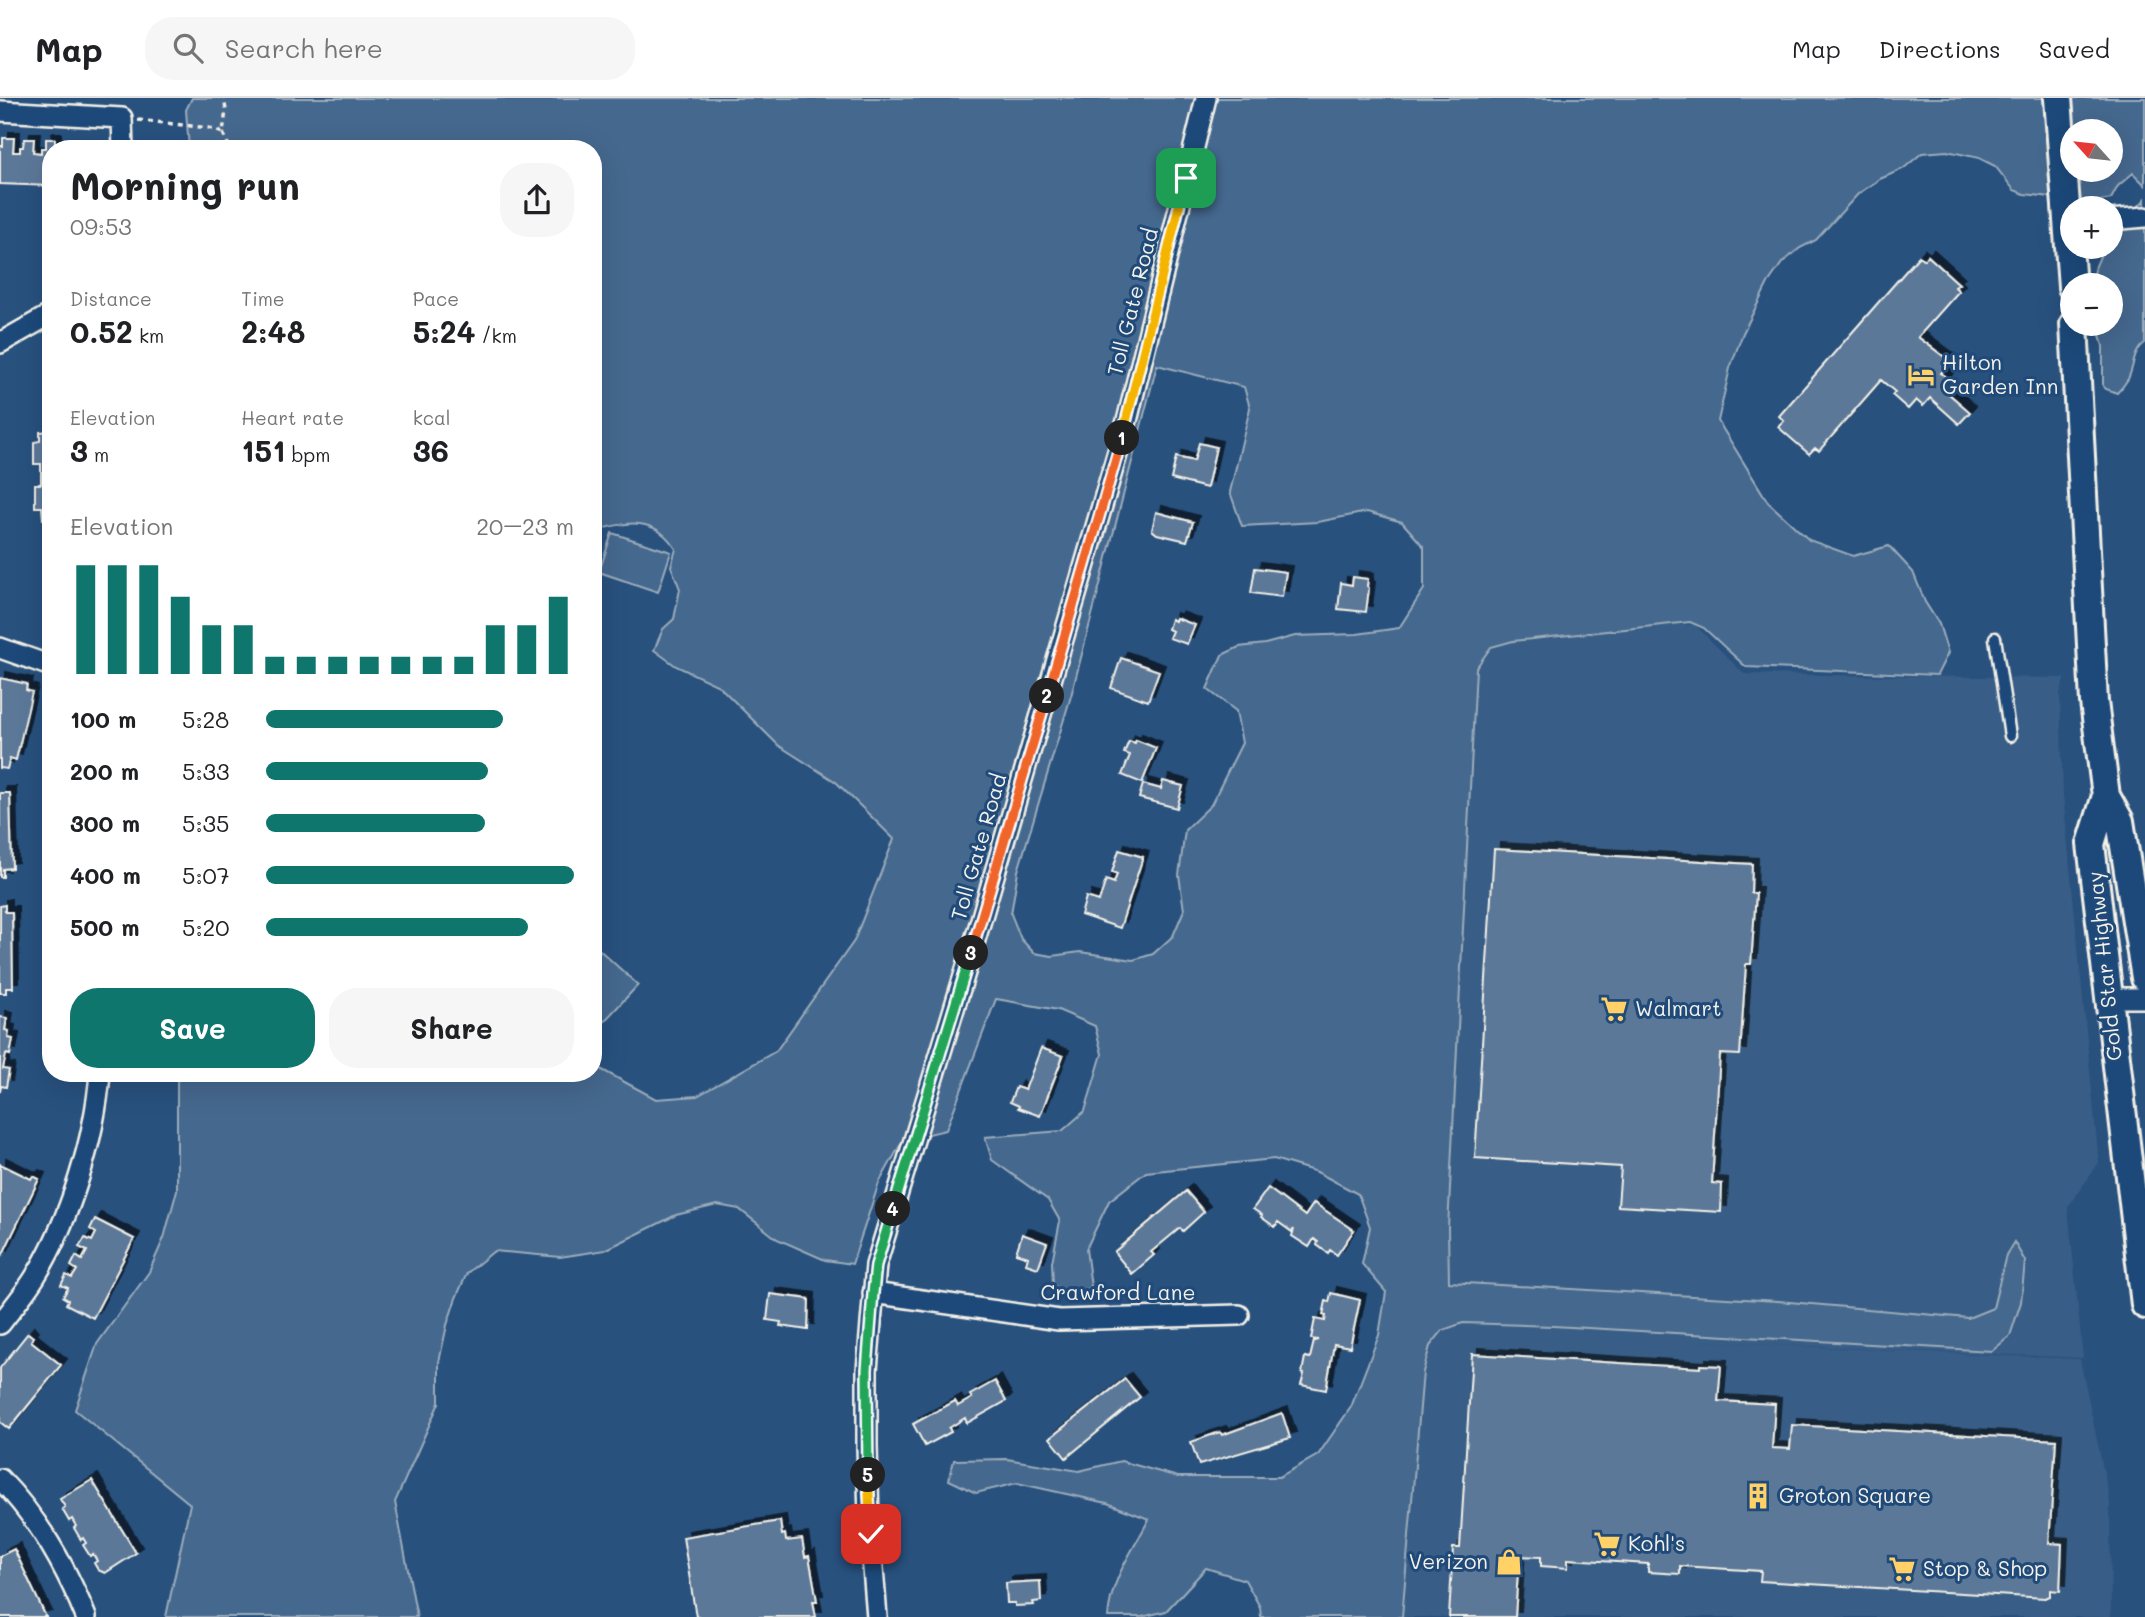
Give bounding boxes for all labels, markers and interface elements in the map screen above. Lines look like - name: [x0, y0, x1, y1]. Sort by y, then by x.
- search box: [145, 17, 635, 80]
- text: Map: [35, 27, 103, 70]
- icon: search: [169, 29, 207, 67]
- text: Search here: [225, 31, 383, 65]
- text: Map: [1792, 33, 1841, 64]
- text: Directions: [1879, 33, 2001, 64]
- text: Saved: [2039, 33, 2110, 64]
- north arrow: [2060, 119, 2123, 182]
- map controls: [2060, 119, 2123, 336]
- pin: [1156, 148, 1216, 208]
- icon: arrive: [1167, 159, 1205, 197]
- text: Morning run: [70, 160, 300, 210]
- button: share: [500, 163, 574, 237]
- button: +: [2060, 196, 2123, 259]
- text: 09:53: [70, 211, 132, 241]
- street label: Toll Gate Road: [1100, 225, 1163, 378]
- button: −: [2060, 273, 2123, 336]
- text: Distance: [70, 286, 152, 311]
- text: Time: [241, 286, 285, 311]
- text: Pace: [413, 286, 459, 311]
- text: 0.52: [70, 311, 133, 351]
- text: 2:48: [241, 311, 305, 351]
- text: 5:24: [413, 311, 475, 351]
- text: km: [133, 323, 164, 348]
- text: /km: [475, 323, 517, 348]
- place label: Hilton Garden Inn: [1942, 348, 2058, 399]
- hotel icon: Hilton Garden Inn: [1906, 360, 1936, 390]
- text: Elevation: [70, 405, 155, 430]
- text: Heart rate: [241, 405, 344, 430]
- text: kcal: [413, 405, 451, 430]
- pin: 1: [1104, 420, 1140, 456]
- text: 1: [1117, 425, 1126, 450]
- text: 3: [70, 430, 88, 470]
- text: 151: [241, 430, 285, 470]
- text: 36: [413, 430, 449, 470]
- text: m: [88, 442, 109, 467]
- text: bpm: [285, 442, 331, 467]
- text: Elevation: [70, 511, 173, 541]
- text: 20–23 m: [476, 511, 574, 541]
- pin: 2: [1030, 678, 1064, 714]
- text: 2: [1041, 683, 1052, 708]
- text: 100 m: [70, 704, 136, 734]
- text: 5:28: [182, 704, 229, 734]
- text: 200 m: [70, 756, 139, 786]
- text: 5:33: [182, 756, 230, 786]
- street label: Toll Gate Road: [944, 770, 1011, 923]
- text: 300 m: [70, 808, 140, 838]
- text: 5:35: [182, 808, 229, 838]
- text: 400 m: [70, 860, 141, 890]
- text: 5:07: [182, 860, 230, 890]
- street label: Gold Star Highway: [2080, 870, 2127, 1062]
- text: 500 m: [70, 912, 140, 942]
- text: 5:20: [182, 912, 230, 942]
- pin: 3: [954, 936, 988, 970]
- text: 3: [965, 940, 976, 965]
- button: Save: [70, 988, 315, 1068]
- button: Share: [329, 988, 574, 1068]
- supermarket icon: Walmart: [1599, 994, 1629, 1024]
- place label: Walmart: [1635, 994, 1721, 1021]
- pin: 4: [876, 1192, 910, 1226]
- text: 4: [886, 1196, 899, 1221]
- street label: Crawford Lane: [1041, 1278, 1195, 1305]
- pin: 5: [850, 1458, 886, 1492]
- text: 5: [862, 1462, 873, 1487]
- building icon: Groton Square: [1743, 1481, 1773, 1511]
- place label: Groton Square: [1779, 1481, 1931, 1508]
- pin: [841, 1504, 901, 1564]
- icon: check: [852, 1515, 890, 1553]
- supermarket icon: Kohl's: [1592, 1529, 1622, 1559]
- place label: Kohl's: [1628, 1529, 1685, 1556]
- place label: Verizon: [1409, 1547, 1488, 1574]
- shop icon: Verizon: [1494, 1547, 1524, 1577]
- supermarket icon: Stop & Shop: [1887, 1554, 1917, 1584]
- place label: Stop & Shop: [1923, 1554, 2047, 1581]

